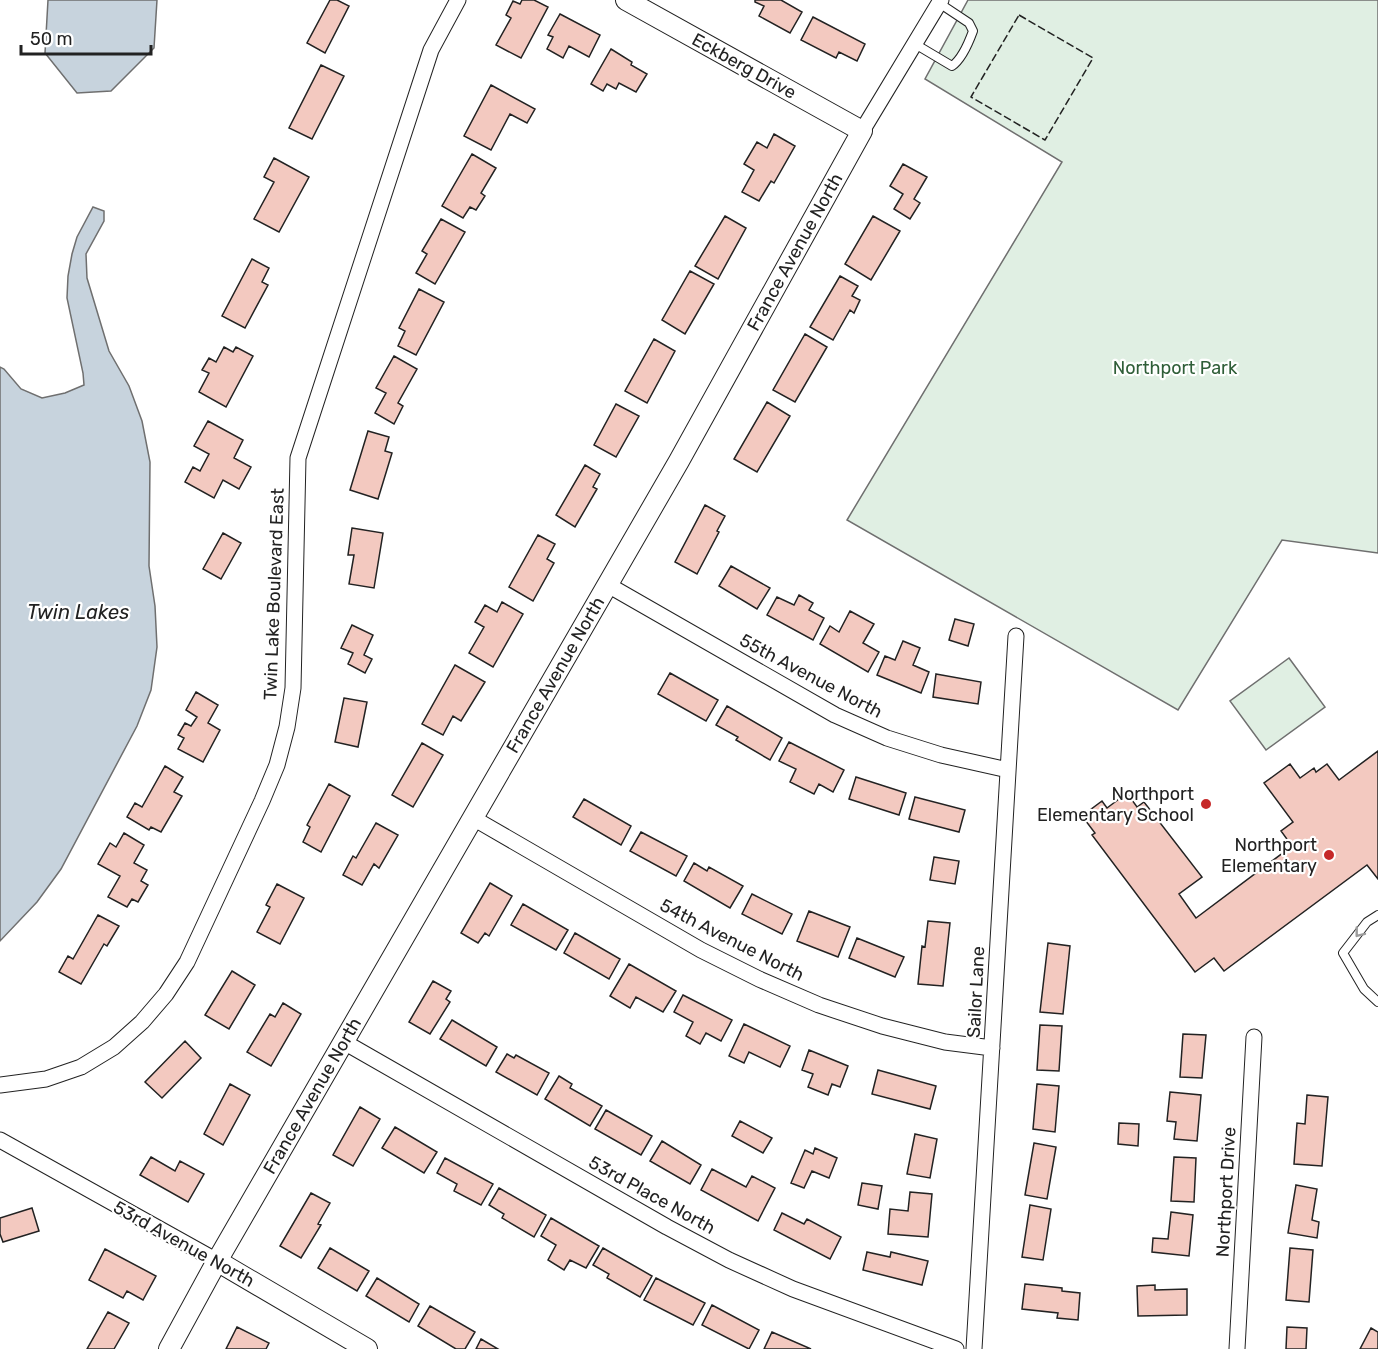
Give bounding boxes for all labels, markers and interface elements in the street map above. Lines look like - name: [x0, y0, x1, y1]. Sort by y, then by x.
- scale bar: [21, 18, 152, 56]
- text: 50 m: [30, 28, 73, 50]
- street label: Eckberg Drive: [688, 28, 800, 104]
- street label: France Avenue North: [742, 169, 847, 335]
- park label: Northport Park: [1113, 357, 1238, 379]
- street label: Twin Lake Boulevard East: [259, 488, 289, 700]
- street label: France Avenue North: [502, 593, 609, 757]
- water label: Twin Lakes: [27, 600, 129, 624]
- street label: 55th Avenue North: [736, 629, 886, 723]
- place label: Northport Elementary School: [1037, 783, 1194, 826]
- marker: Northport Elementary School: [1199, 797, 1213, 811]
- place label: Northport Elementary: [1221, 834, 1317, 877]
- marker: Northport Elementary: [1322, 848, 1336, 862]
- street label: 54th Avenue North: [656, 894, 808, 986]
- one-way arrow: [1355, 926, 1366, 937]
- street label: Sailor Lane: [963, 945, 989, 1039]
- street label: France Avenue North: [259, 1014, 366, 1178]
- street label: Northport Drive: [1212, 1126, 1240, 1258]
- street label: 53rd Place North: [585, 1151, 719, 1239]
- street label: 53rd Avenue North: [110, 1196, 258, 1292]

